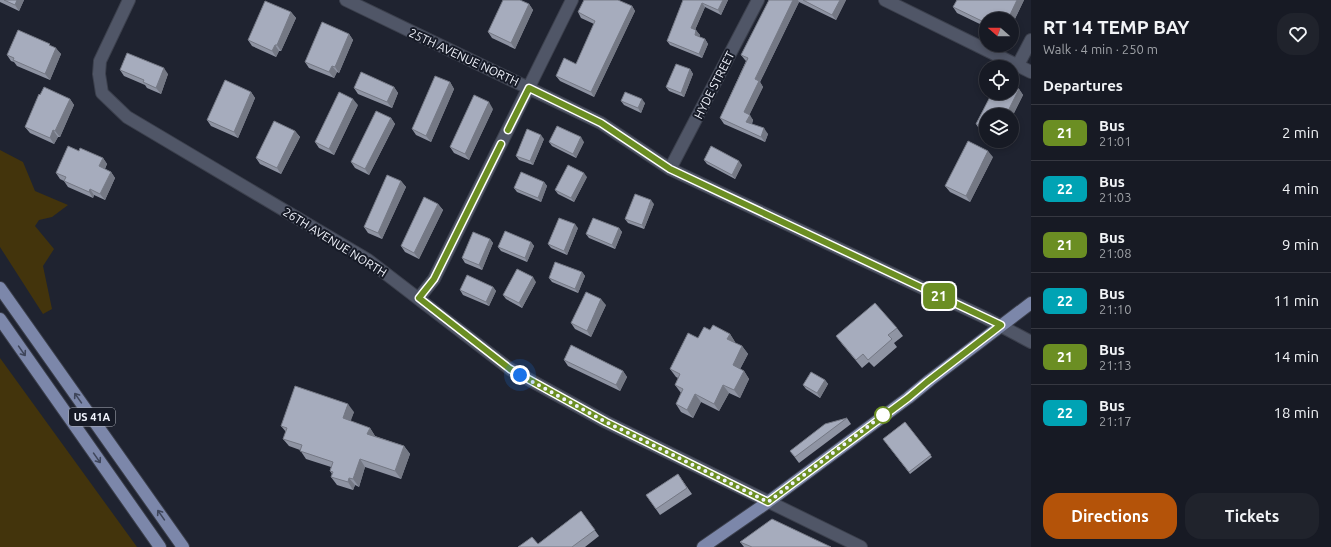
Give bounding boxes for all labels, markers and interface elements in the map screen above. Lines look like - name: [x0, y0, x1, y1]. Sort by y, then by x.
- north arrow: [979, 12, 1019, 52]
- map controls: [979, 12, 1019, 148]
- button: heart: [1277, 13, 1319, 55]
- text: RT 14 TEMP BAY: [1043, 16, 1190, 38]
- street label: 25TH AVENUE NORTH: [407, 26, 521, 88]
- text: Walk · 4 min · 250 m: [1043, 42, 1158, 56]
- street label: HYDE STREET: [691, 49, 737, 121]
- button: locate: [979, 60, 1019, 100]
- text: Departures: [1043, 77, 1123, 94]
- button: layers: [979, 108, 1019, 148]
- text: Bus: [1099, 117, 1125, 134]
- text: 2 min: [1282, 124, 1319, 141]
- text: 21: [1057, 125, 1073, 141]
- text: 21:01: [1099, 134, 1132, 148]
- text: Bus: [1099, 173, 1125, 190]
- text: 4 min: [1282, 180, 1319, 197]
- text: 22: [1057, 181, 1073, 197]
- text: 21:03: [1099, 190, 1132, 204]
- street label: 26TH AVENUE NORTH: [281, 205, 389, 279]
- text: Bus: [1099, 229, 1125, 246]
- text: 9 min: [1282, 236, 1319, 253]
- text: 21: [1057, 237, 1073, 253]
- text: 21:08: [1099, 246, 1132, 260]
- line badge: 21: [921, 283, 957, 309]
- text: Bus: [1099, 285, 1125, 302]
- text: 21: [931, 288, 947, 304]
- text: 11 min: [1273, 292, 1319, 309]
- text: 22: [1057, 293, 1073, 309]
- text: 21:10: [1099, 302, 1132, 316]
- text: Bus: [1099, 341, 1125, 358]
- one-way arrow: [18, 345, 26, 356]
- text: 14 min: [1273, 348, 1319, 365]
- text: 21: [1057, 349, 1073, 365]
- text: 21:13: [1099, 358, 1132, 372]
- your location: [510, 365, 530, 385]
- one-way arrow: [74, 392, 82, 403]
- text: Bus: [1099, 397, 1125, 414]
- text: 18 min: [1273, 404, 1319, 421]
- text: 22: [1057, 405, 1073, 421]
- unlabelled marker: [874, 406, 892, 424]
- road number: US 41A: [69, 408, 115, 426]
- text: 21:17: [1099, 414, 1132, 428]
- one-way arrow: [93, 452, 101, 463]
- button: Directions: [1043, 493, 1177, 539]
- button: Tickets: [1185, 493, 1319, 539]
- one-way arrow: [157, 510, 165, 521]

